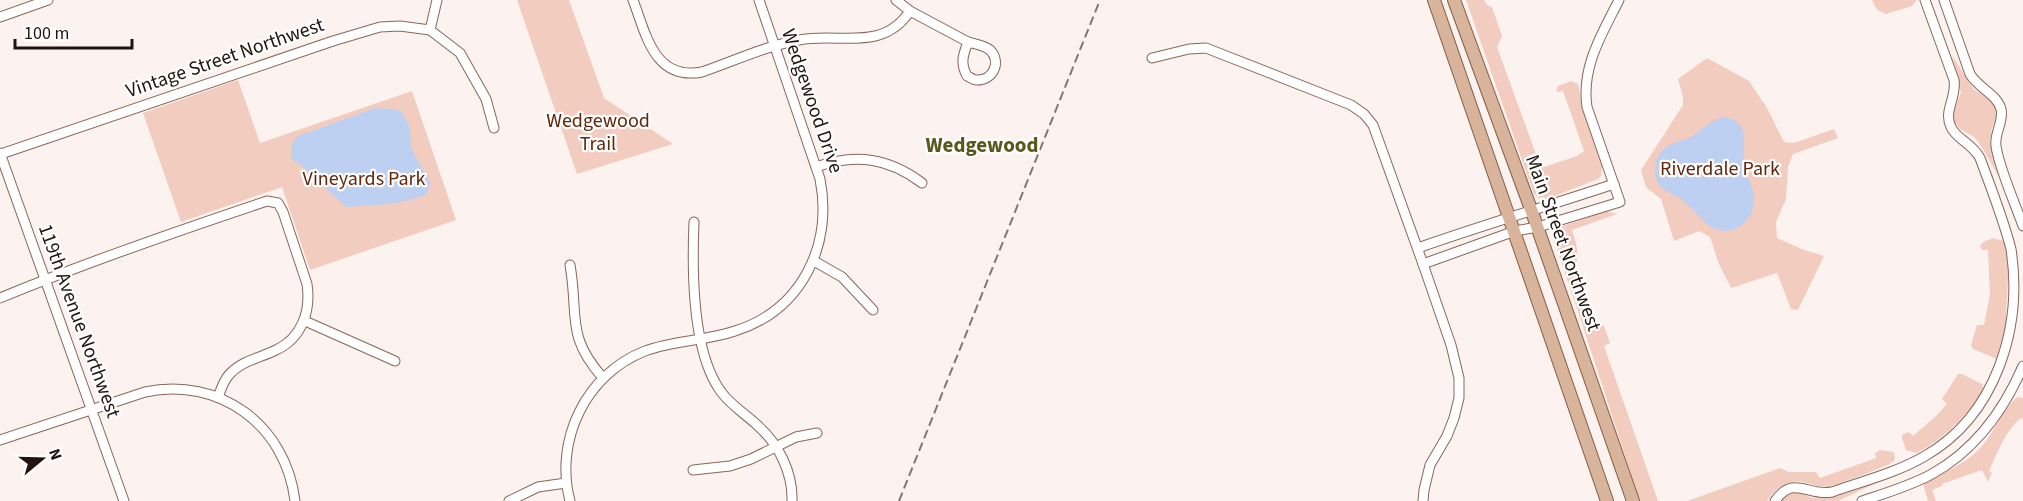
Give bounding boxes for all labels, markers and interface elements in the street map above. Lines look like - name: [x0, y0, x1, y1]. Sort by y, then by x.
- street label: Vintage Street Northwest: [122, 11, 328, 105]
- scale bar: [15, 12, 132, 50]
- text: 100 m: [24, 21, 69, 46]
- street label: Wedgewood Drive: [774, 25, 850, 177]
- park label: Wedgewood Trail: [546, 107, 650, 158]
- district label: Wedgewood: [925, 130, 1039, 160]
- street label: Main Street Northwest: [1518, 151, 1608, 335]
- park label: Riverdale Park: [1660, 155, 1780, 183]
- park label: Vineyards Park: [303, 165, 426, 193]
- street label: 119th Avenue Northwest: [31, 220, 127, 422]
- north arrow: [12, 429, 72, 489]
- text: N: [43, 446, 67, 463]

